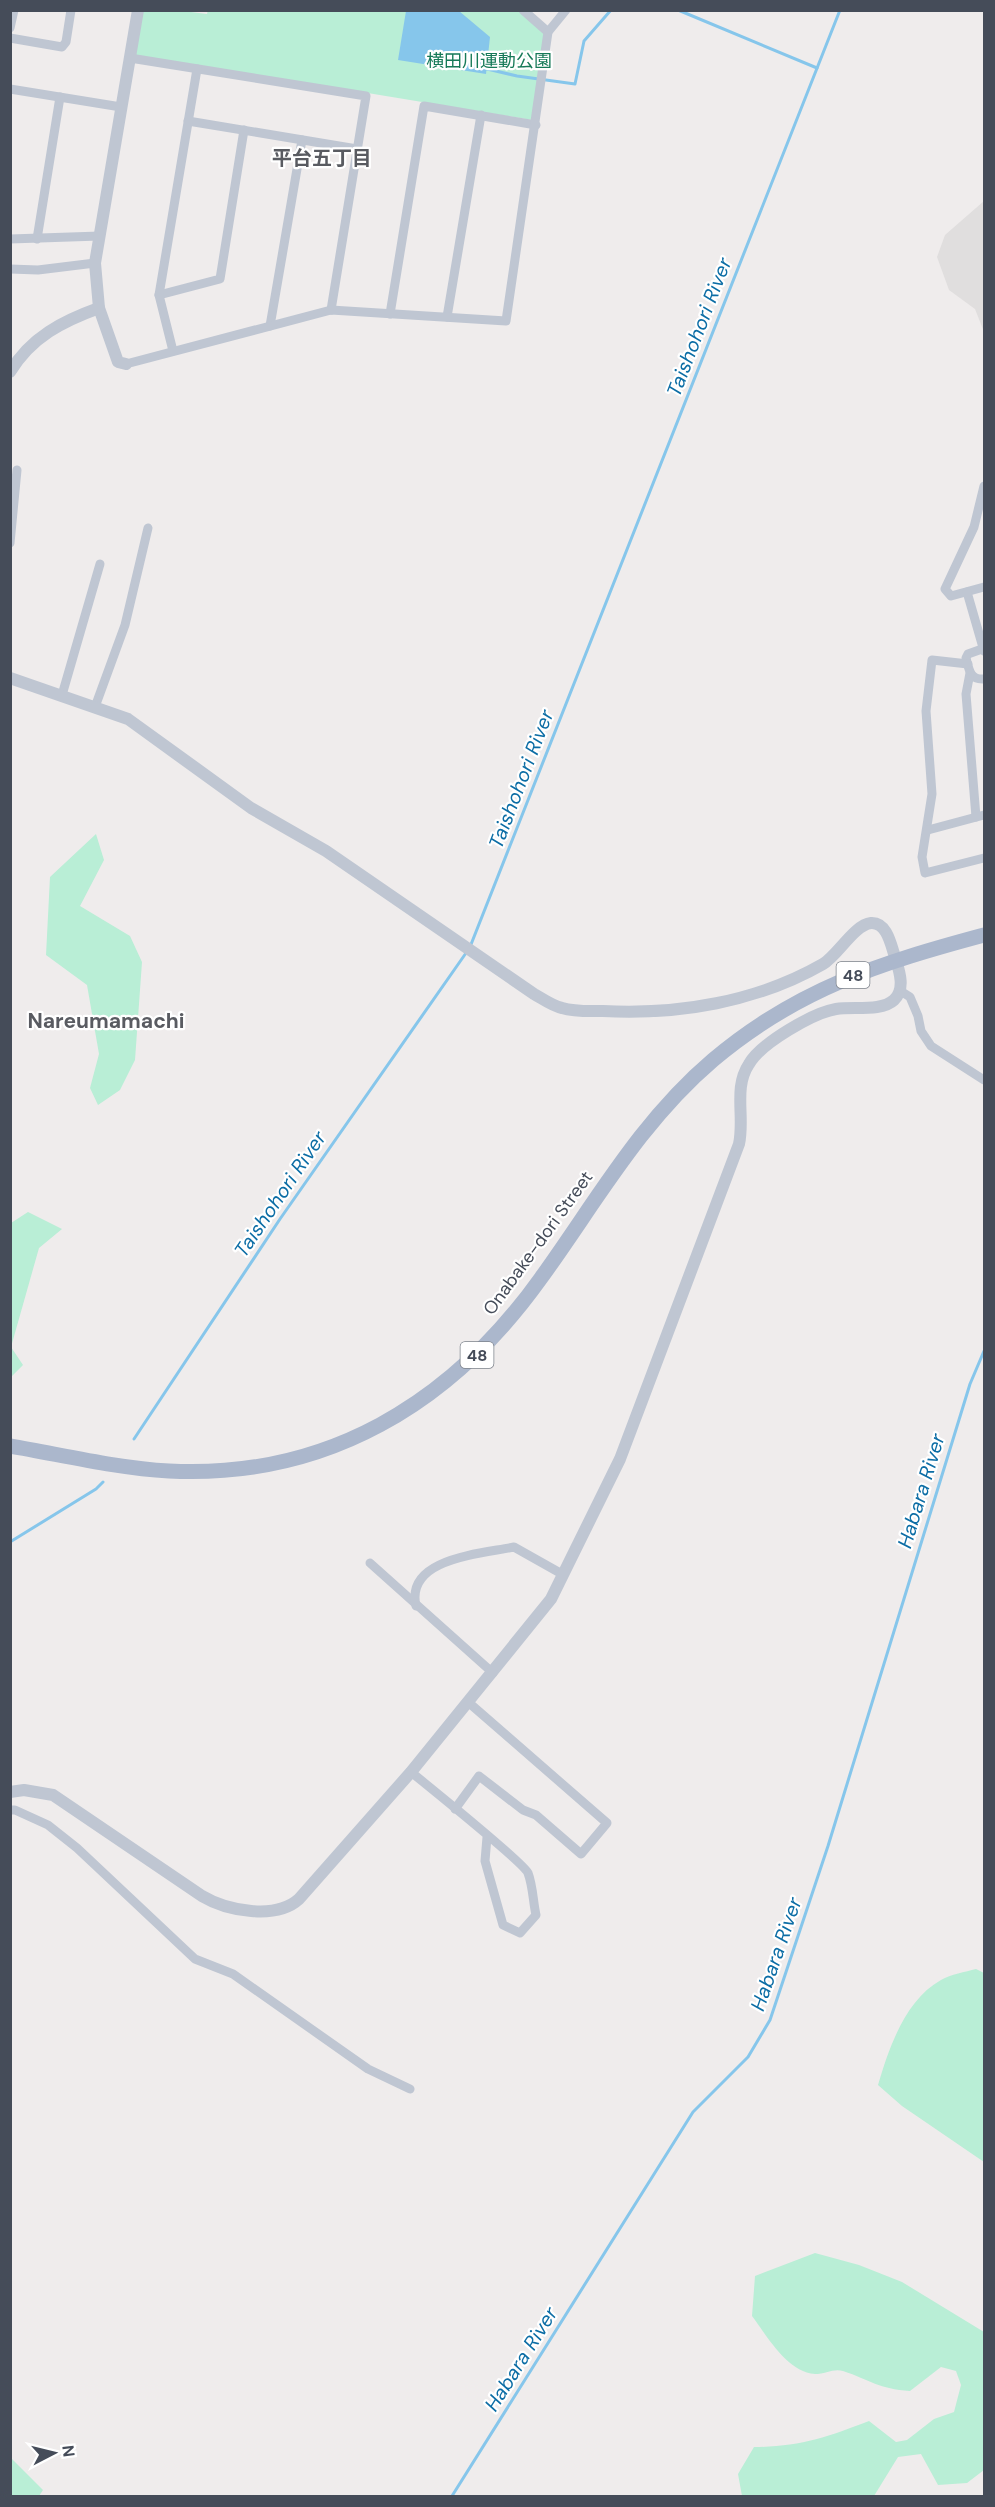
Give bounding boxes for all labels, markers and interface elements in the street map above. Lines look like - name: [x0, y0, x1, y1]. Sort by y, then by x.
- park label: 横田川運動公園: [426, 49, 552, 73]
- district label: 平台五丁目: [272, 145, 372, 171]
- water label: Taishohori River: [661, 253, 738, 400]
- water label: Taishohori River: [483, 705, 560, 852]
- road number: 48: [836, 962, 870, 988]
- district label: Nareumamachi: [27, 1007, 185, 1035]
- water label: Taishohori River: [228, 1125, 332, 1262]
- street label: Onabake-dori Street: [478, 1166, 598, 1320]
- road number: 48: [460, 1342, 494, 1368]
- water label: Habara River: [891, 1430, 951, 1551]
- water label: Habara River: [744, 1893, 808, 2014]
- water label: Habara River: [479, 2301, 564, 2416]
- north arrow: [24, 2423, 84, 2483]
- text: N: [57, 2444, 80, 2458]

